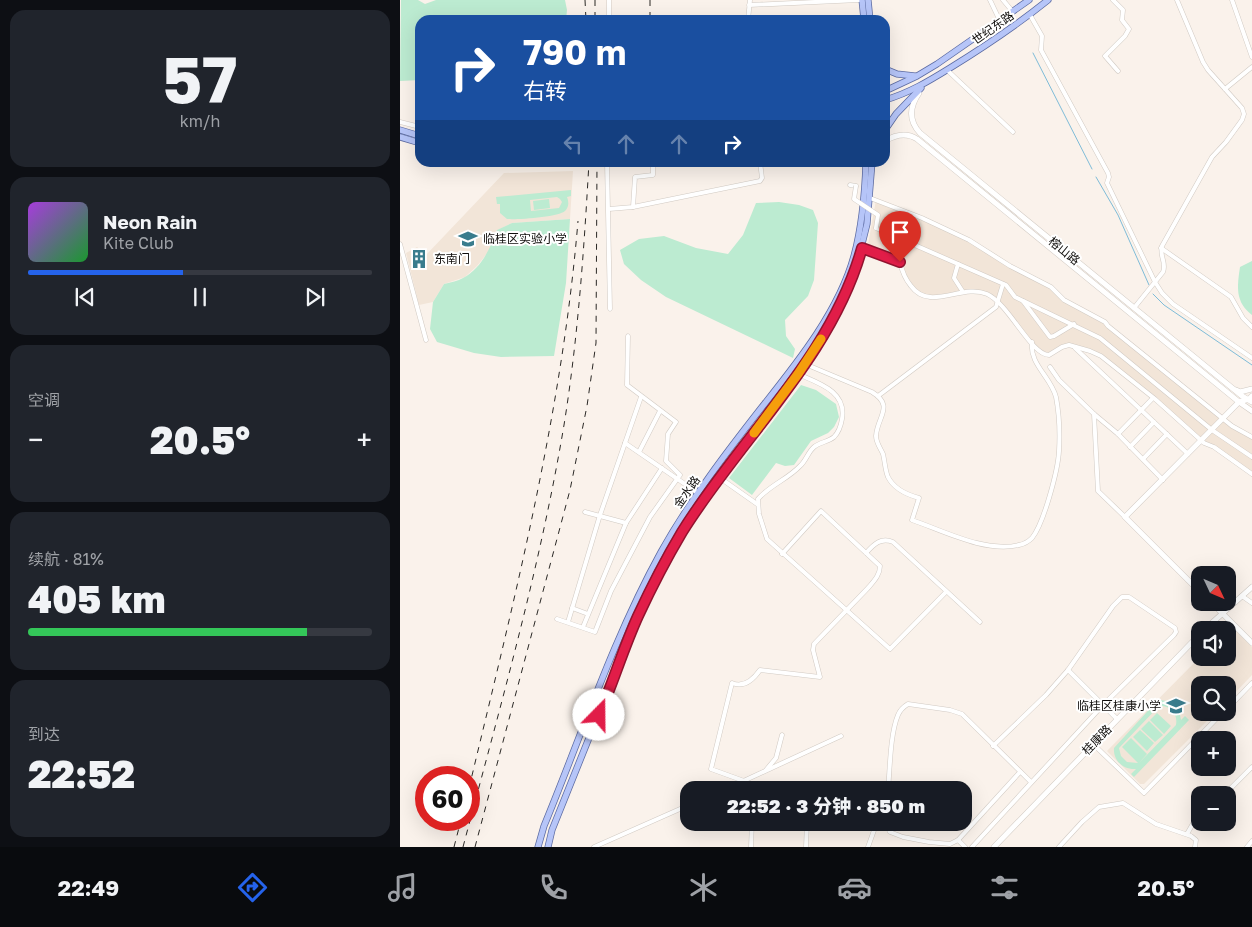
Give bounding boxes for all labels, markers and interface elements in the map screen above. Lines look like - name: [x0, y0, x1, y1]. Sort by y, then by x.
- street label: 世纪东路: [969, 8, 1017, 48]
- text: 790 m: [523, 31, 626, 73]
- icon: right: [440, 35, 505, 100]
- text: 57: [162, 39, 238, 117]
- text: 右转: [523, 77, 567, 104]
- text: km/h: [180, 111, 220, 131]
- icon: left: [559, 130, 587, 158]
- icon: ahead: [612, 130, 640, 158]
- icon: ahead: [665, 130, 693, 158]
- icon: right: [718, 130, 746, 158]
- text: Neon Rain: [103, 210, 197, 233]
- pin: [879, 211, 921, 262]
- icon: arrive: [886, 218, 914, 246]
- school or university icon: 临桂区实验小学: [457, 228, 479, 250]
- place label: 临桂区实验小学: [483, 231, 567, 246]
- text: Kite Club: [103, 233, 174, 253]
- street label: 榕山路: [1046, 233, 1083, 268]
- building icon: 东南门: [408, 248, 430, 270]
- place label: 东南门: [434, 251, 470, 266]
- icon: previous: [71, 283, 99, 311]
- icon: pause: [186, 283, 214, 311]
- icon: next: [301, 283, 329, 311]
- text: 空调: [28, 390, 60, 410]
- text: 20.5°: [150, 417, 250, 462]
- text: −: [28, 423, 43, 456]
- text: +: [357, 423, 372, 456]
- street label: 金水路: [670, 473, 703, 511]
- text: 续航 · 81%: [28, 549, 104, 569]
- north arrow: [1191, 566, 1236, 611]
- map controls: [1191, 566, 1236, 831]
- text: 405 km: [28, 576, 166, 621]
- button: sound: [1191, 621, 1236, 666]
- button: search: [1191, 676, 1236, 721]
- position arrow: [572, 688, 624, 740]
- school or university icon: 临桂区桂康小学: [1165, 695, 1187, 717]
- place label: 临桂区桂康小学: [1077, 698, 1161, 713]
- street label: 桂康路: [1079, 721, 1115, 758]
- text: 到达: [28, 724, 60, 744]
- button: +: [1191, 731, 1236, 776]
- text: 22:52: [28, 751, 135, 796]
- speed limit sign: 60: [415, 766, 480, 831]
- button: −: [1191, 786, 1236, 831]
- text: 22:52 · 3 分钟 · 850 m: [727, 794, 925, 817]
- icon: directions: [235, 870, 270, 905]
- icon: music: [385, 870, 420, 905]
- icon: phone: [536, 870, 571, 905]
- icon: climate: [686, 870, 721, 905]
- icon: car: [837, 870, 872, 905]
- icon: filters: [987, 870, 1022, 905]
- text: 22:49: [58, 874, 119, 901]
- text: 20.5°: [1138, 874, 1194, 901]

